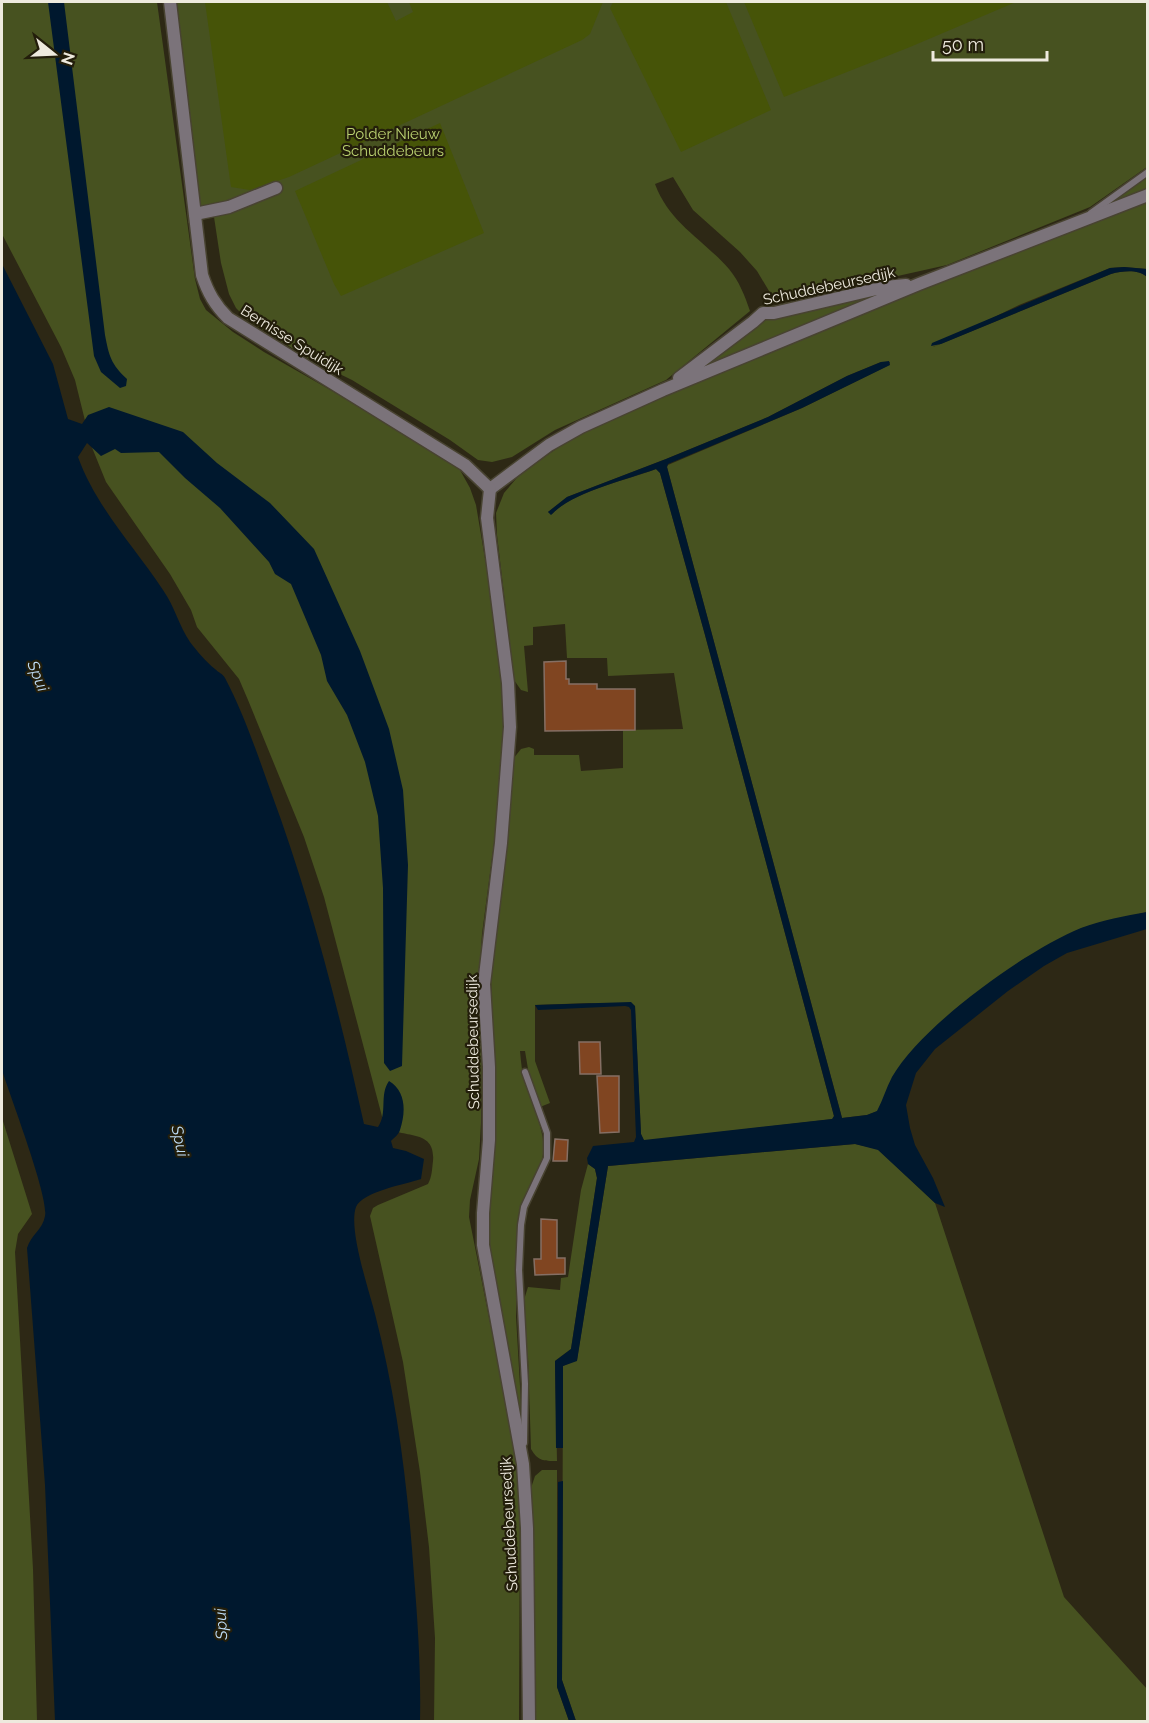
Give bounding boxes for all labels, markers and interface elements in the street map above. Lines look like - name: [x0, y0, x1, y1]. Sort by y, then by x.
- north arrow: [24, 24, 84, 84]
- scale bar: [933, 24, 1047, 62]
- text: 50 m: [942, 34, 984, 55]
- text: N: [57, 50, 79, 67]
- park label: Polder Nieuw Schuddebeurs: [342, 125, 444, 160]
- street label: Schuddebeursedijk: [761, 263, 897, 309]
- street label: Bernisse Spuidijk: [237, 301, 347, 379]
- water label: Spui: [23, 657, 53, 695]
- street label: Schuddebeursedijk: [463, 974, 483, 1109]
- water label: Spui: [167, 1123, 193, 1159]
- street label: Schuddebeursedijk: [496, 1456, 522, 1592]
- water label: Spui: [211, 1607, 231, 1641]

